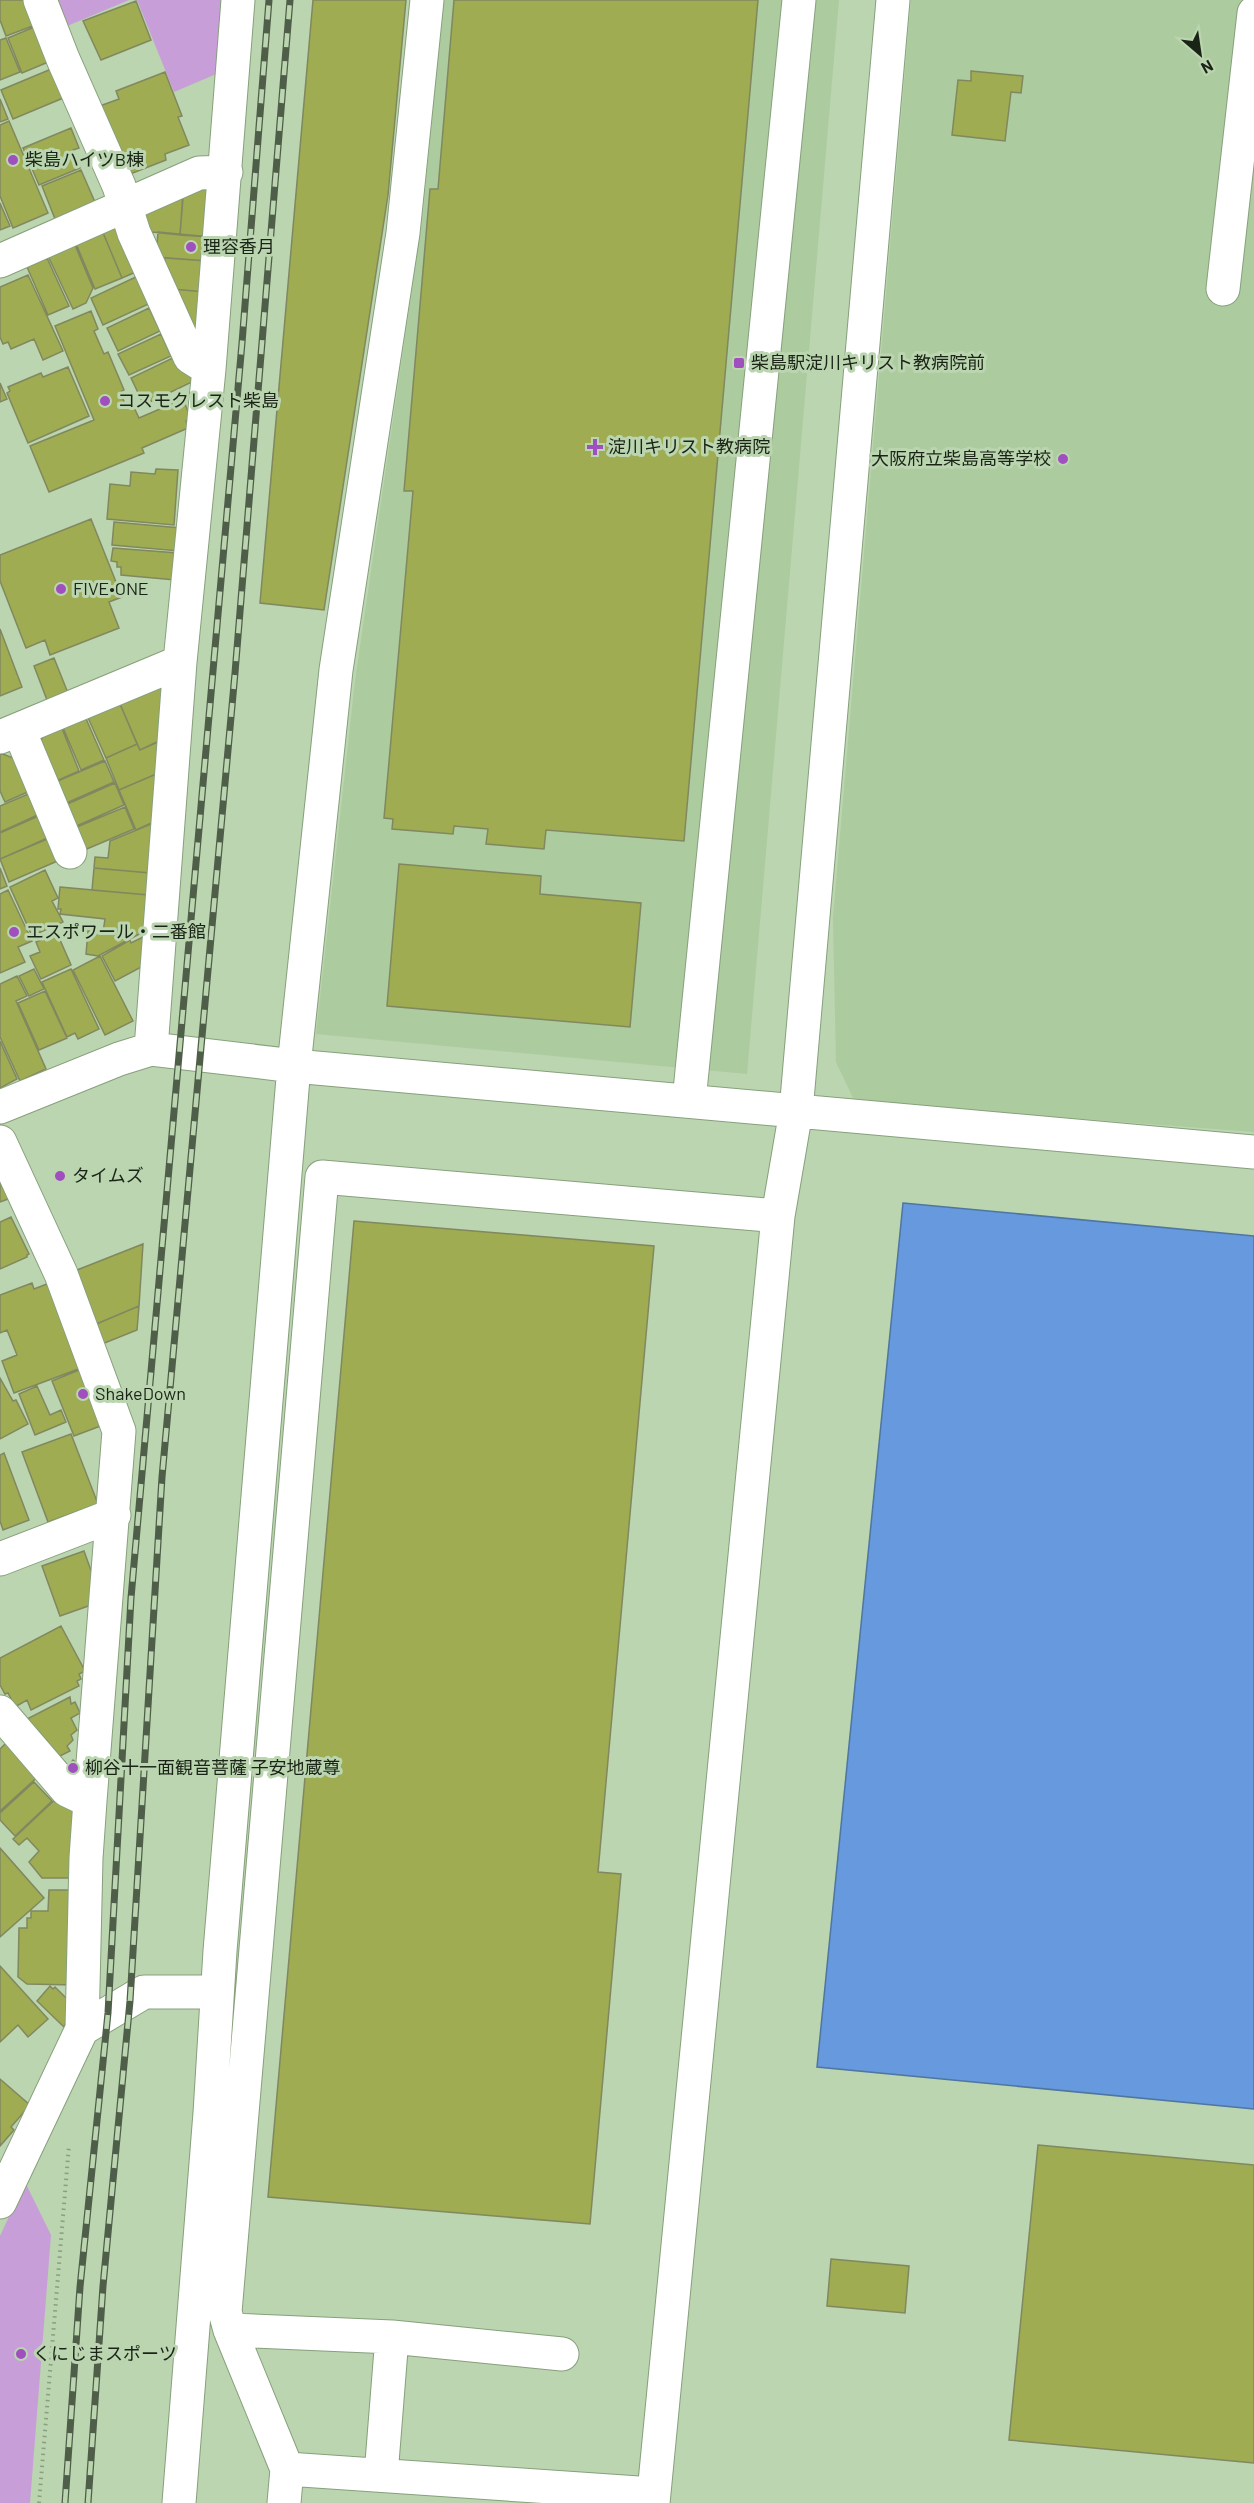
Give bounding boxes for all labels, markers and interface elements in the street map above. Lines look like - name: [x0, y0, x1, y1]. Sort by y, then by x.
- north arrow: [1170, 24, 1230, 84]
- text: N: [1198, 57, 1217, 78]
- place label: 柴島ハイツB棟: [25, 148, 144, 170]
- marker: 柴島ハイツB棟: [6, 153, 20, 167]
- place label: 理容香月: [203, 235, 275, 257]
- marker: 理容香月: [184, 240, 198, 254]
- place label: 柴島駅淀川キリスト教病院前: [751, 351, 985, 373]
- marker: 柴島駅淀川キリスト教病院前: [732, 356, 746, 370]
- place label: コスモクレスト柴島: [117, 389, 279, 411]
- marker: コスモクレスト柴島: [98, 394, 112, 408]
- place label: 淀川キリスト教病院: [608, 435, 770, 457]
- marker: 淀川キリスト教病院: [586, 438, 604, 456]
- place label: 大阪府立柴島高等学校: [871, 447, 1051, 469]
- marker: 大阪府立柴島高等学校: [1056, 452, 1070, 466]
- place label: FIVE•ONE: [73, 577, 149, 599]
- marker: FIVE•ONE: [54, 582, 68, 596]
- place label: エスポワール・二番館: [26, 920, 206, 942]
- marker: エスポワール・二番館: [7, 925, 21, 939]
- place label: タイムズ: [72, 1164, 144, 1186]
- marker: タイムズ: [53, 1169, 67, 1183]
- place label: ShakeDown: [95, 1382, 186, 1404]
- marker: ShakeDown: [76, 1387, 90, 1401]
- place label: 柳谷十一面観音菩薩 子安地蔵尊: [85, 1756, 341, 1778]
- marker: 柳谷十一面観音菩薩 子安地蔵尊: [66, 1761, 80, 1775]
- place label: くにじまスポーツ: [33, 2342, 177, 2364]
- marker: くにじまスポーツ: [14, 2347, 28, 2361]

